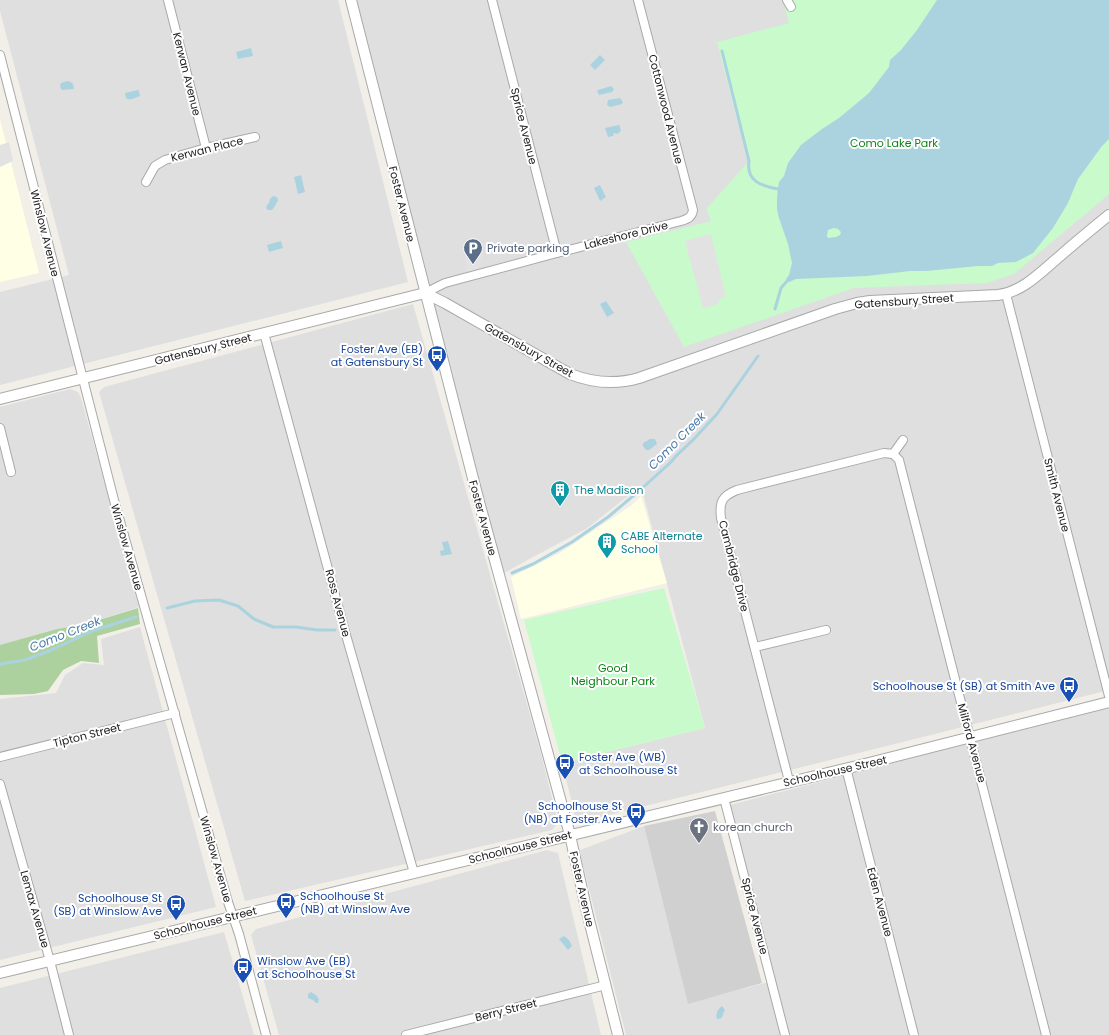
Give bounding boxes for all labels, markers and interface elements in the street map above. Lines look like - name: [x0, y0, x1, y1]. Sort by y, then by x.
- street label: Kerwan Avenue: [169, 31, 205, 117]
- street label: Cottonwood Avenue: [645, 53, 687, 166]
- street label: Sprice Avenue: [507, 86, 541, 166]
- street label: Kerwan Place: [169, 132, 245, 166]
- park label: Como Lake Park: [850, 135, 938, 151]
- street label: Foster Avenue: [385, 164, 419, 244]
- street label: Winslow Avenue: [26, 188, 64, 278]
- street label: Lakeshore Drive: [582, 217, 670, 253]
- parking icon: Private parking: [462, 237, 484, 265]
- place label: Private parking: [487, 240, 569, 256]
- street label: Gatensbury Street: [854, 290, 954, 312]
- street label: Gatensbury Street: [482, 319, 576, 381]
- street label: Gatensbury Street: [153, 329, 253, 369]
- place label: Foster Ave (EB) at Gatensbury St: [331, 341, 423, 370]
- bus stop icon: Foster Ave (EB) at Gatensbury St: [426, 344, 448, 372]
- water label: Como Creek: [644, 407, 710, 473]
- street label: Smith Avenue: [1040, 456, 1074, 534]
- street label: Foster Avenue: [465, 478, 501, 558]
- building icon: The Madison: [549, 479, 571, 507]
- place label: The Madison: [574, 482, 644, 498]
- street label: Winslow Avenue: [107, 502, 147, 592]
- street label: Cambridge Drive: [715, 519, 753, 614]
- place label: CABE Alternate School: [621, 528, 703, 557]
- building icon: CABE Alternate School: [596, 531, 618, 559]
- street label: Ross Avenue: [321, 567, 355, 639]
- water label: Como Creek: [27, 611, 104, 656]
- park label: Good Neighbour Park: [571, 660, 655, 689]
- bus stop icon: Schoolhouse St (SB) at Smith Ave: [1058, 675, 1080, 703]
- place label: Schoolhouse St (SB) at Smith Ave: [873, 678, 1055, 694]
- street label: Milford Avenue: [954, 702, 990, 785]
- street label: Tipton Street: [51, 719, 123, 751]
- place label: Foster Ave (WB) at Schoolhouse St: [579, 749, 677, 778]
- street label: Schoolhouse Street: [782, 751, 888, 791]
- bus stop icon: Foster Ave (WB) at Schoolhouse St: [554, 752, 576, 780]
- place label: Schoolhouse St (NB) at Foster Ave: [524, 798, 622, 827]
- bus stop icon: Schoolhouse St (NB) at Foster Ave: [625, 801, 647, 829]
- street label: Winslow Avenue: [196, 814, 236, 904]
- church icon: korean church: [688, 816, 710, 844]
- place label: korean church: [713, 819, 793, 835]
- street label: Schoolhouse Street: [467, 826, 573, 868]
- street label: Foster Avenue: [565, 849, 599, 929]
- street label: Eden Avenue: [863, 866, 897, 939]
- street label: Lemax Avenue: [16, 868, 54, 950]
- street label: Sprice Avenue: [738, 876, 772, 956]
- place label: Schoolhouse St (NB) at Winslow Ave: [300, 888, 410, 917]
- place label: Schoolhouse St (SB) at Winslow Ave: [53, 890, 162, 919]
- bus stop icon: Schoolhouse St (NB) at Winslow Ave: [275, 891, 297, 919]
- bus stop icon: Schoolhouse St (SB) at Winslow Ave: [165, 893, 187, 921]
- street label: Schoolhouse Street: [152, 902, 258, 944]
- place label: Winslow Ave (EB) at Schoolhouse St: [257, 953, 355, 982]
- bus stop icon: Winslow Ave (EB) at Schoolhouse St: [232, 956, 254, 984]
- street label: Berry Street: [473, 995, 539, 1025]

